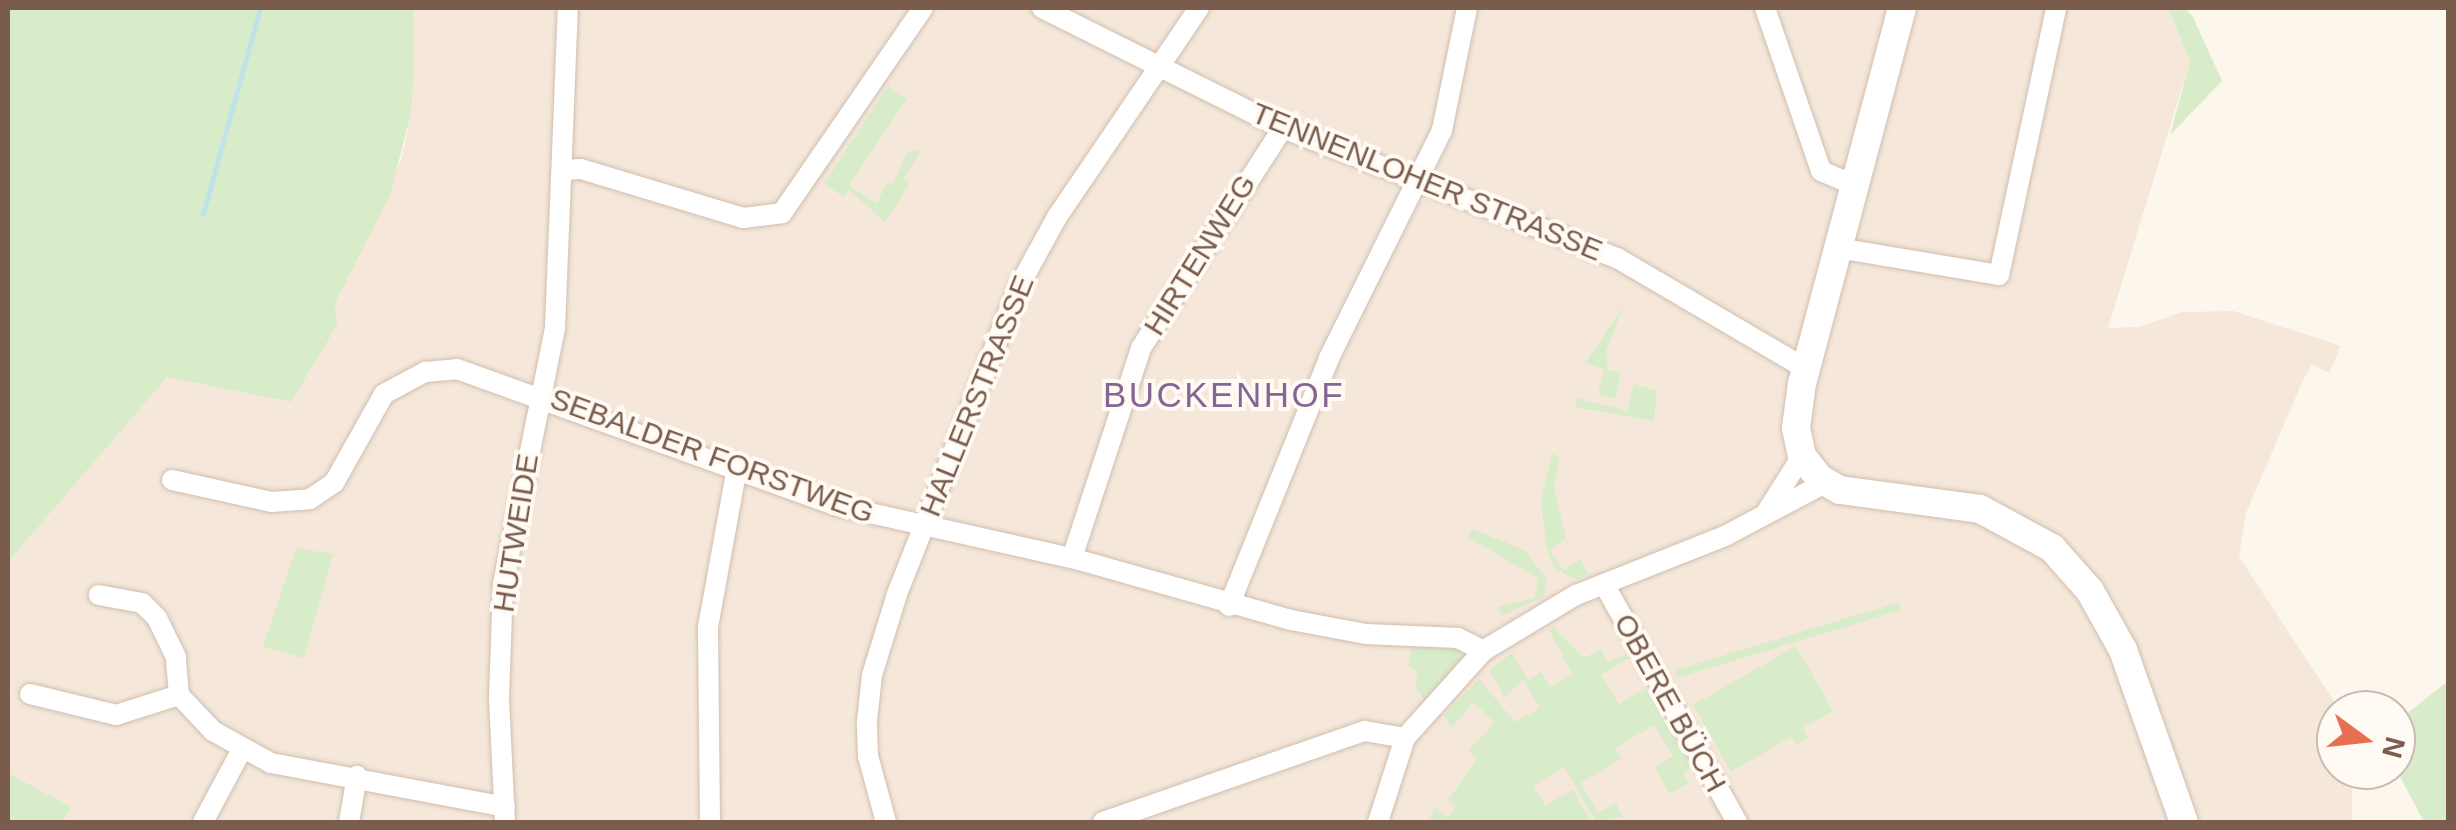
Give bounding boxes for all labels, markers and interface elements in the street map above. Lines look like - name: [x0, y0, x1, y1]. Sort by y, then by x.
- street label: TENNENLOHER STRASSE: [1246, 95, 1608, 269]
- street label: HIRTENWEG: [1136, 168, 1264, 342]
- street label: HALLERSTRASSE: [912, 270, 1042, 522]
- district label: BUCKENHOF: [1103, 374, 1345, 416]
- street label: SEBALDER FORSTWEG: [545, 381, 879, 531]
- street label: HUTWEIDE: [486, 451, 546, 615]
- street label: OBERE BÜCH: [1606, 608, 1734, 798]
- north arrow: [2316, 690, 2416, 790]
- text: N: [2376, 734, 2411, 761]

